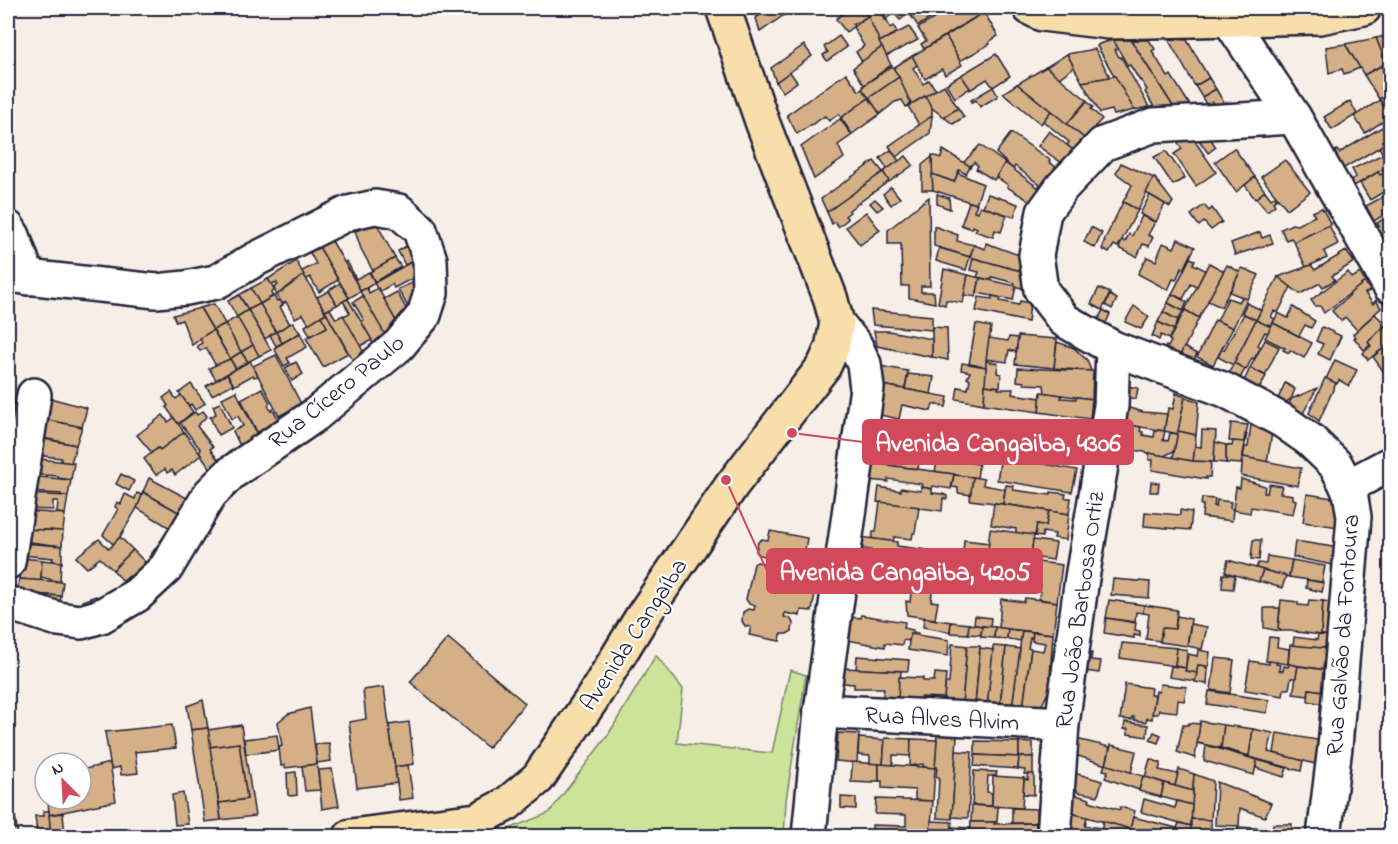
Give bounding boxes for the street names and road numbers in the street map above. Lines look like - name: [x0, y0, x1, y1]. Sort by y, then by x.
- street label: Rua Cícero Paulo: [262, 327, 413, 459]
- street label: Rua João Barbosa Ortiz: [1047, 489, 1116, 731]
- street label: Rua Galvão da Fontoura: [1319, 513, 1370, 757]
- street label: Avenida Cangaíba: [573, 552, 698, 719]
- street label: Rua Alves Alvim: [864, 699, 1020, 742]

